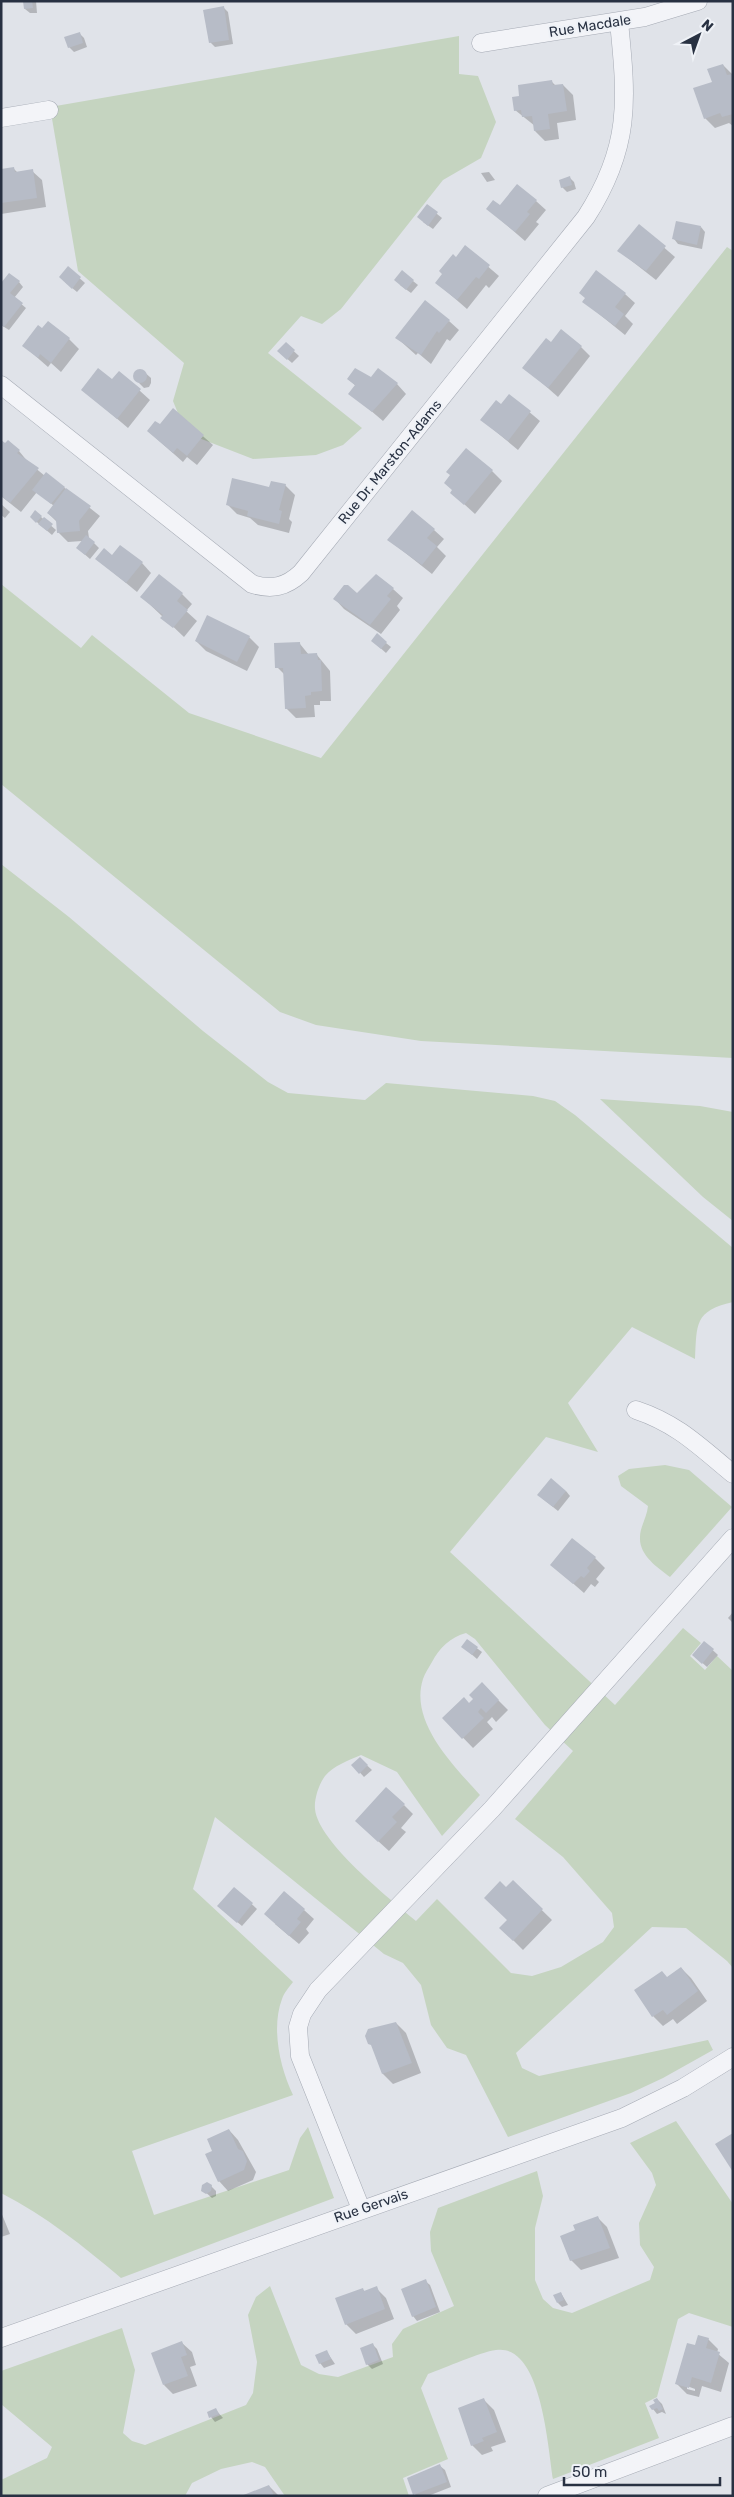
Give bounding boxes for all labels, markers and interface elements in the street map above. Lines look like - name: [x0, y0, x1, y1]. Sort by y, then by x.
- north arrow: [674, 10, 724, 60]
- street label: Rue Macdale: [548, 11, 632, 41]
- text: N: [698, 16, 717, 35]
- street label: Rue Dr. Marston-Adams: [335, 397, 445, 527]
- street label: Rue Gervais: [332, 2185, 410, 2227]
- scale bar: [564, 2454, 720, 2486]
- text: 50 m: [572, 2463, 607, 2481]

